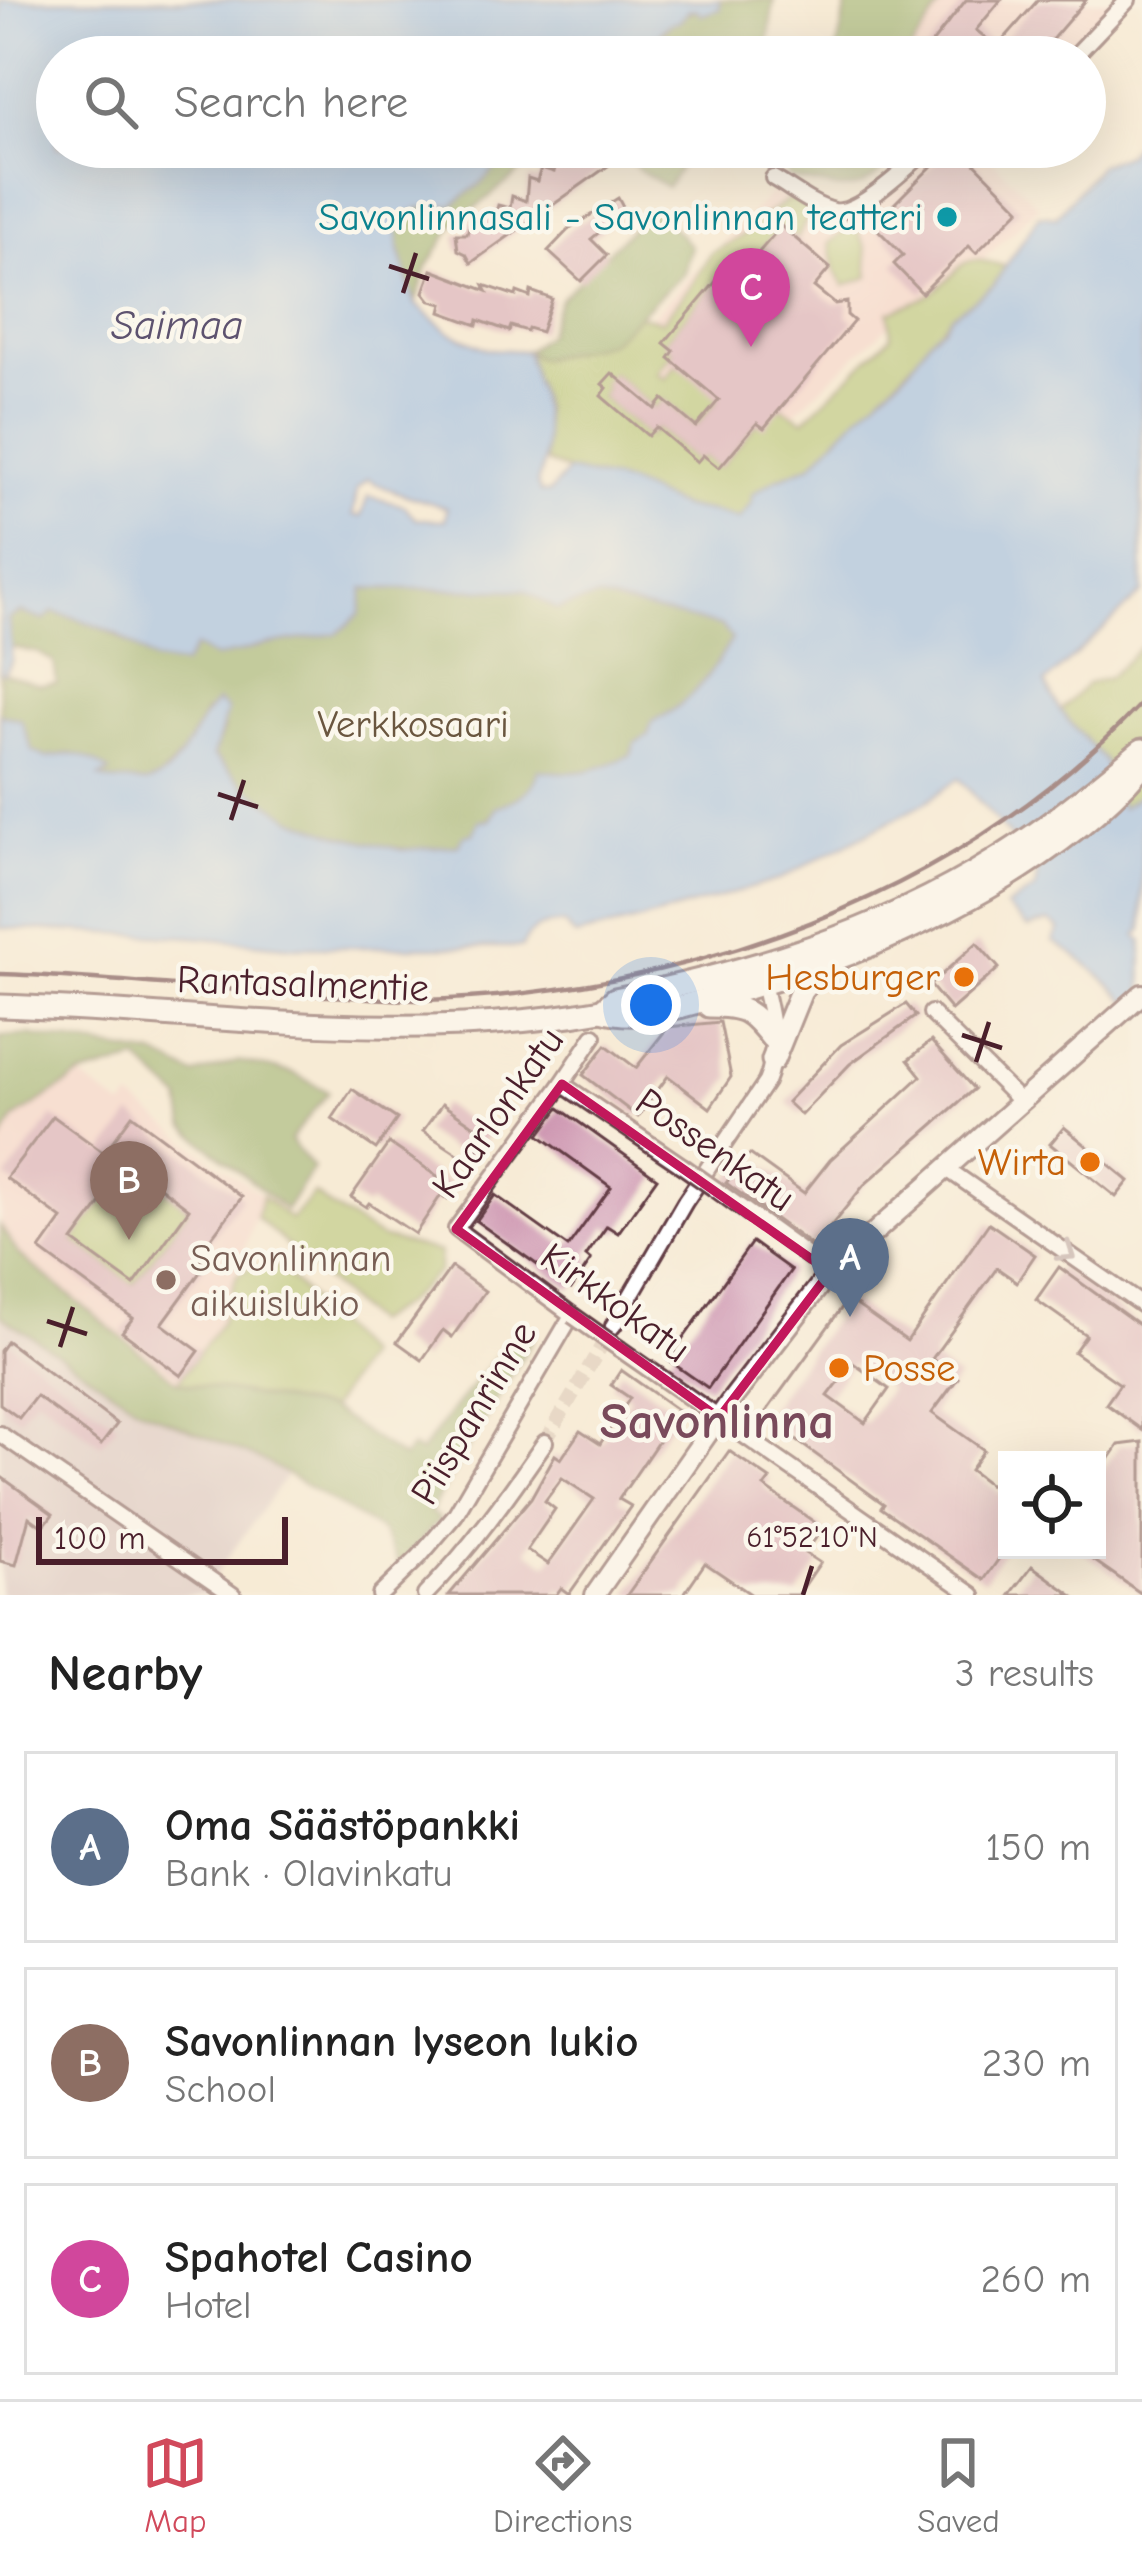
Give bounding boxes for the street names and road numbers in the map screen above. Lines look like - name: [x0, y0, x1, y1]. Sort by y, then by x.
- street label: Rantasalmentie: [176, 957, 430, 1011]
- street label: Kaarlonkatu: [423, 1019, 573, 1207]
- street label: Possenkatu: [627, 1079, 803, 1221]
- street label: Kirkkokatu: [532, 1234, 698, 1372]
- street label: Piispanrinne: [402, 1313, 546, 1513]

